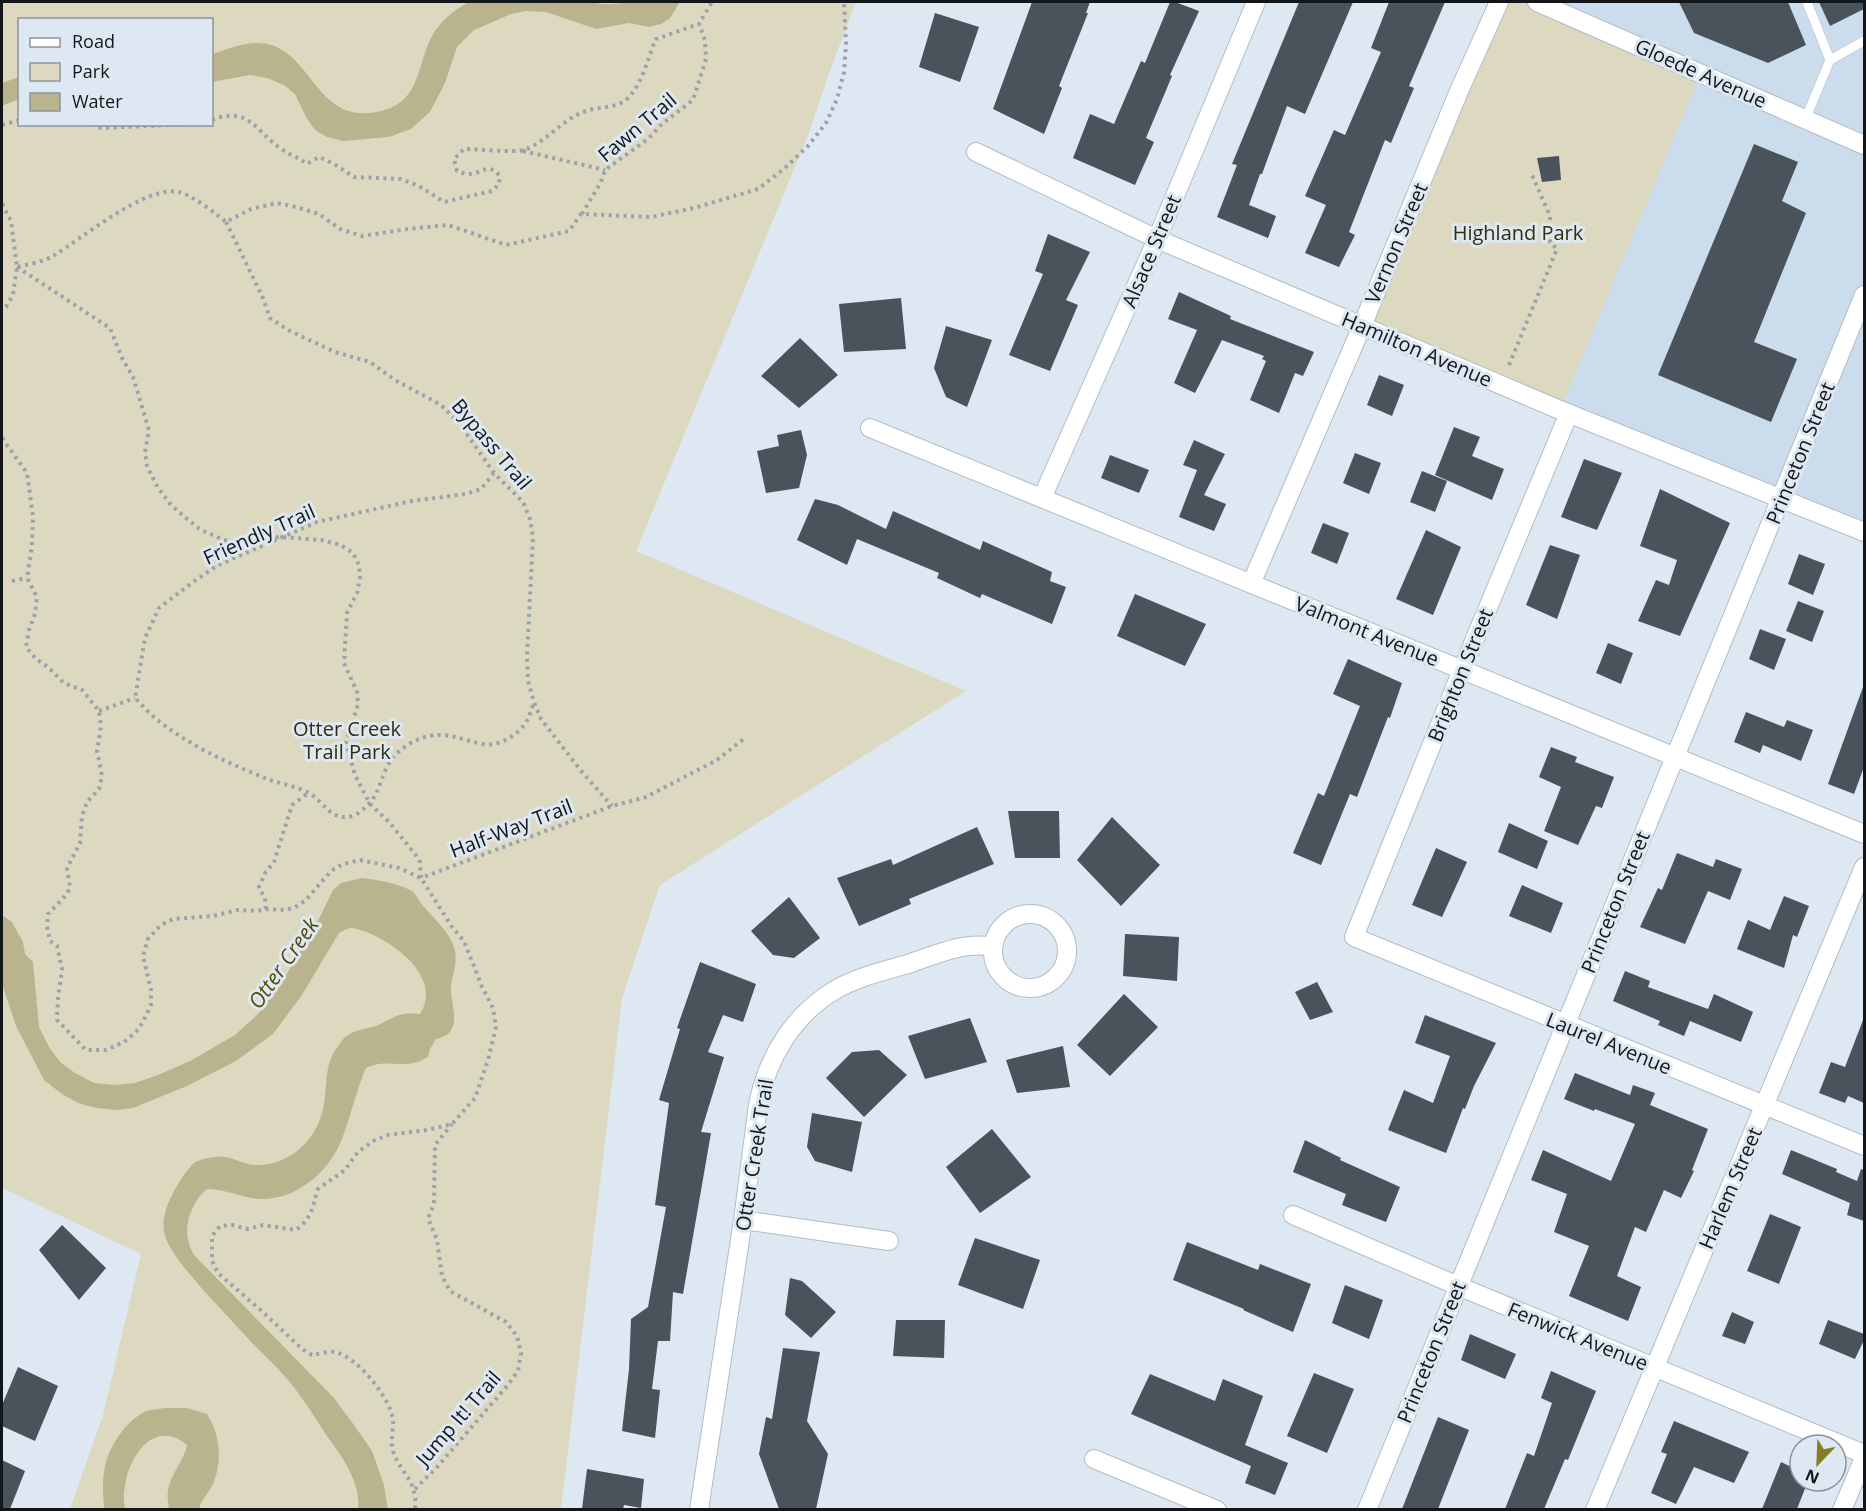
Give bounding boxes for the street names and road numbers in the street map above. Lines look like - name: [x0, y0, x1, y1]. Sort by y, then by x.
- street label: Gloede Avenue: [1631, 32, 1771, 114]
- street label: Fawn Trail: [592, 86, 682, 168]
- street label: Vernon Street: [1358, 178, 1434, 308]
- street label: Alsace Street: [1115, 190, 1187, 312]
- street label: Hamilton Avenue: [1338, 305, 1496, 393]
- street label: Princeton Street: [1759, 378, 1841, 528]
- street label: Bypass Trail: [446, 393, 538, 495]
- street label: Friendly Trail: [199, 497, 319, 571]
- street label: Valmont Avenue: [1291, 590, 1443, 672]
- street label: Brighton Street: [1421, 604, 1499, 746]
- street label: Half-Way Trail: [446, 792, 576, 864]
- street label: Princeton Street: [1574, 827, 1656, 977]
- street label: Laurel Avenue: [1542, 1006, 1676, 1080]
- street label: Otter Creek Trail: [729, 1077, 779, 1233]
- street label: Harlem Street: [1692, 1123, 1768, 1253]
- street label: Princeton Street: [1390, 1277, 1472, 1427]
- street label: Fenwick Avenue: [1504, 1296, 1652, 1376]
- street label: Jump It! Trail: [408, 1365, 507, 1473]

